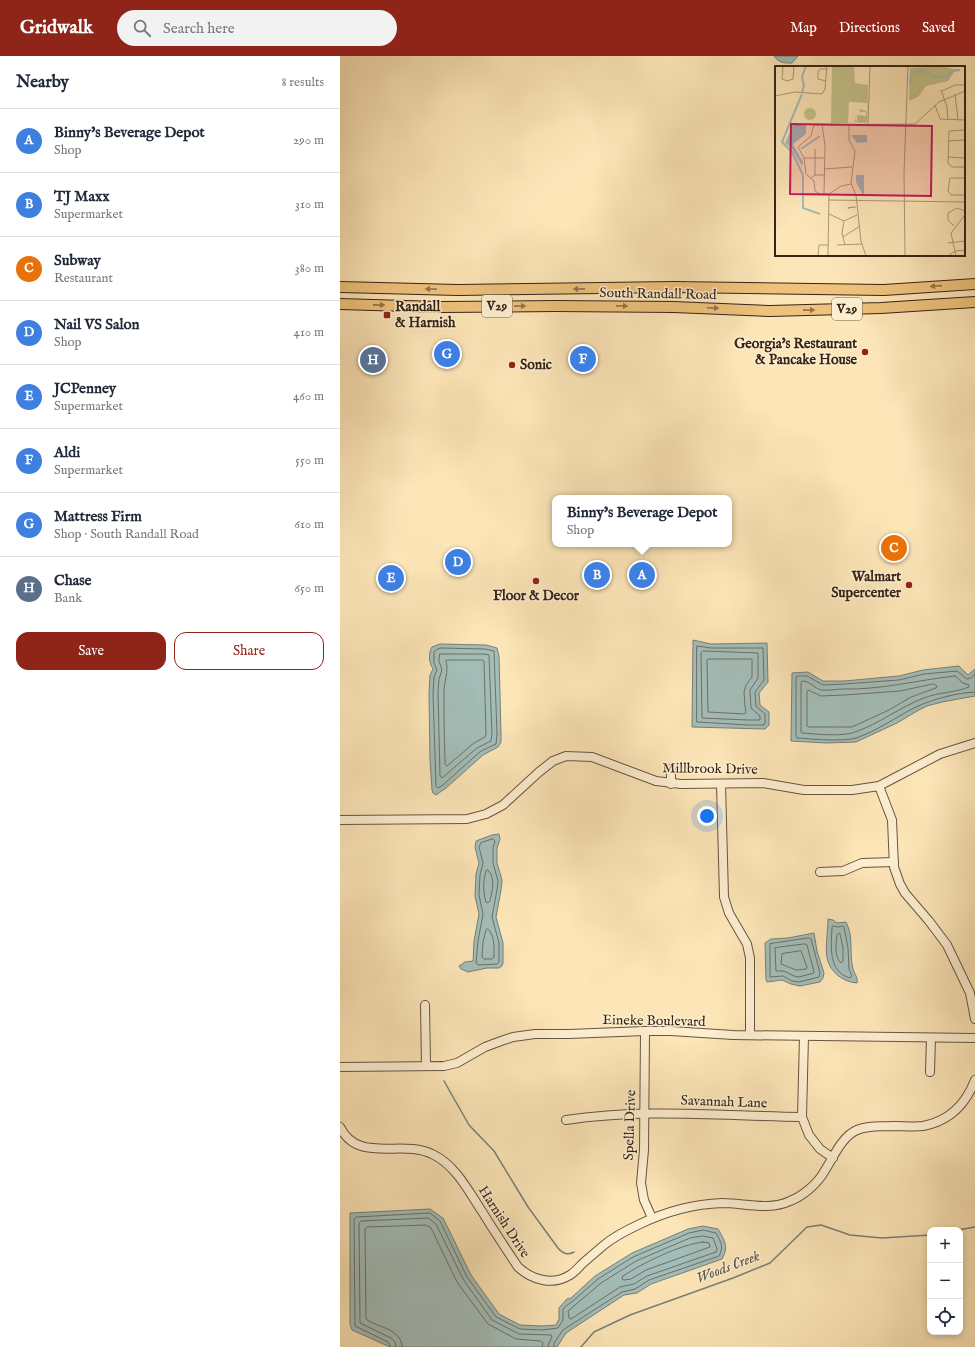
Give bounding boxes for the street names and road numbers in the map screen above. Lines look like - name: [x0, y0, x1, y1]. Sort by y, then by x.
- street label: South Randall Road: [599, 284, 717, 304]
- road number: V29: [482, 295, 512, 317]
- road number: V29: [832, 298, 862, 320]
- street label: Millbrook Drive: [662, 759, 758, 779]
- street label: Eineke Boulevard: [602, 1011, 706, 1031]
- street label: Spella Drive: [620, 1089, 640, 1161]
- street label: Savannah Lane: [680, 1091, 768, 1113]
- street label: Harnish Drive: [474, 1183, 534, 1262]

